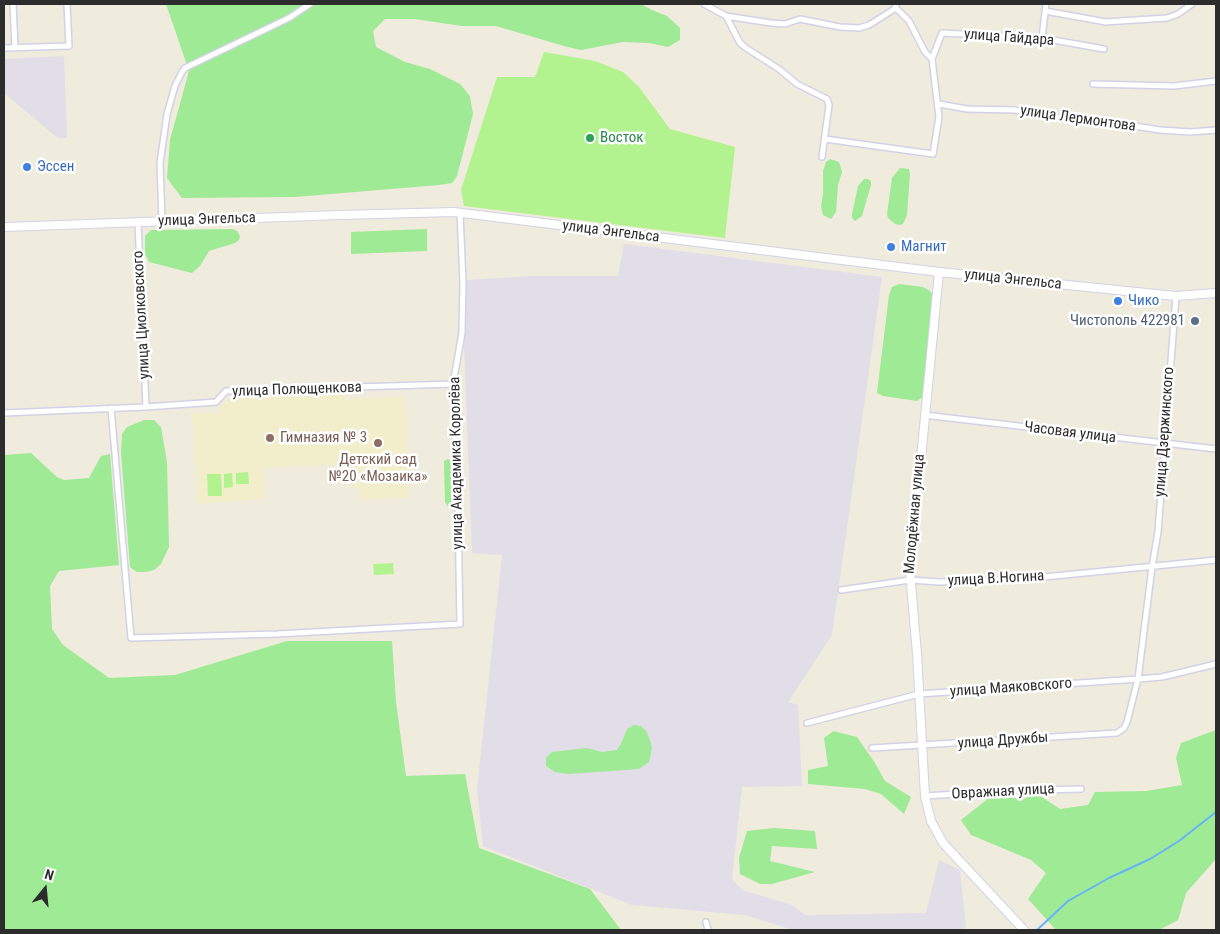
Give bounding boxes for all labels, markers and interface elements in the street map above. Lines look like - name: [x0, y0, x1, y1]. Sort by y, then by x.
- street label: улица Гайдара: [963, 26, 1055, 50]
- street label: улица Лермонтова: [1019, 102, 1137, 136]
- place label: Восток: [600, 129, 643, 147]
- marker: Восток: [584, 132, 596, 144]
- place label: Эссен: [37, 158, 74, 176]
- marker: Эссен: [21, 161, 33, 173]
- street label: улица Энгельса: [158, 209, 256, 231]
- street label: улица Энгельса: [561, 217, 661, 247]
- place label: Магнит: [901, 238, 947, 256]
- marker: Магнит: [885, 241, 897, 253]
- street label: улица Циолковского: [130, 250, 154, 380]
- street label: улица Энгельса: [964, 266, 1062, 294]
- place label: Чико: [1128, 292, 1159, 310]
- marker: Чико: [1112, 295, 1124, 307]
- place label: Чистополь 422981: [1070, 312, 1185, 330]
- marker: Чистополь 422981: [1189, 315, 1201, 327]
- street label: улица Дзержинского: [1151, 366, 1179, 498]
- street label: улица Академика Королёва: [446, 376, 468, 550]
- street label: улица Полющенкова: [232, 379, 362, 401]
- street label: Часовая улица: [1023, 418, 1117, 448]
- place label: Гимназия № 3: [280, 429, 367, 447]
- marker: Гимназия № 3: [264, 432, 276, 444]
- marker: Детский сад №20 «Мозаика»: [372, 437, 384, 449]
- place label: Детский сад №20 «Мозаика»: [329, 451, 427, 486]
- street label: Молодёжная улица: [901, 453, 929, 575]
- street label: улица В.Ногина: [947, 567, 1045, 591]
- street label: улица Маяковского: [949, 675, 1073, 701]
- street label: улица Дружбы: [957, 729, 1049, 753]
- street label: Овражная улица: [951, 780, 1055, 804]
- north arrow: [20, 864, 70, 914]
- text: N: [43, 866, 56, 884]

